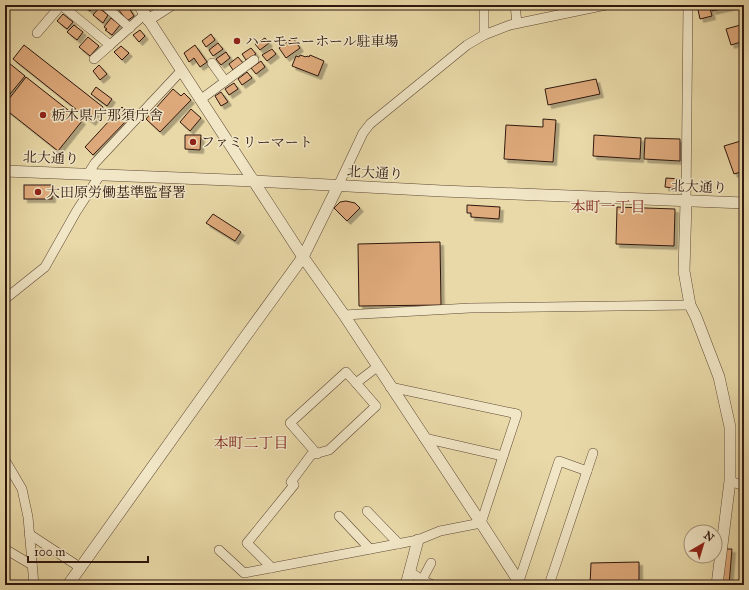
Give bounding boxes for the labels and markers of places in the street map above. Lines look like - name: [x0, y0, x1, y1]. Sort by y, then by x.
- place label: ハーモニーホール駐車場: [245, 33, 399, 50]
- marker: ハーモニーホール駐車場: [232, 36, 242, 46]
- place label: 栃木県庁那須庁舎: [51, 107, 163, 124]
- marker: 栃木県庁那須庁舎: [38, 110, 48, 120]
- place label: ファミリーマート: [201, 134, 313, 151]
- marker: ファミリーマート: [188, 137, 198, 147]
- place label: 大田原労働基準監督署: [46, 184, 186, 201]
- marker: 大田原労働基準監督署: [33, 187, 43, 197]

